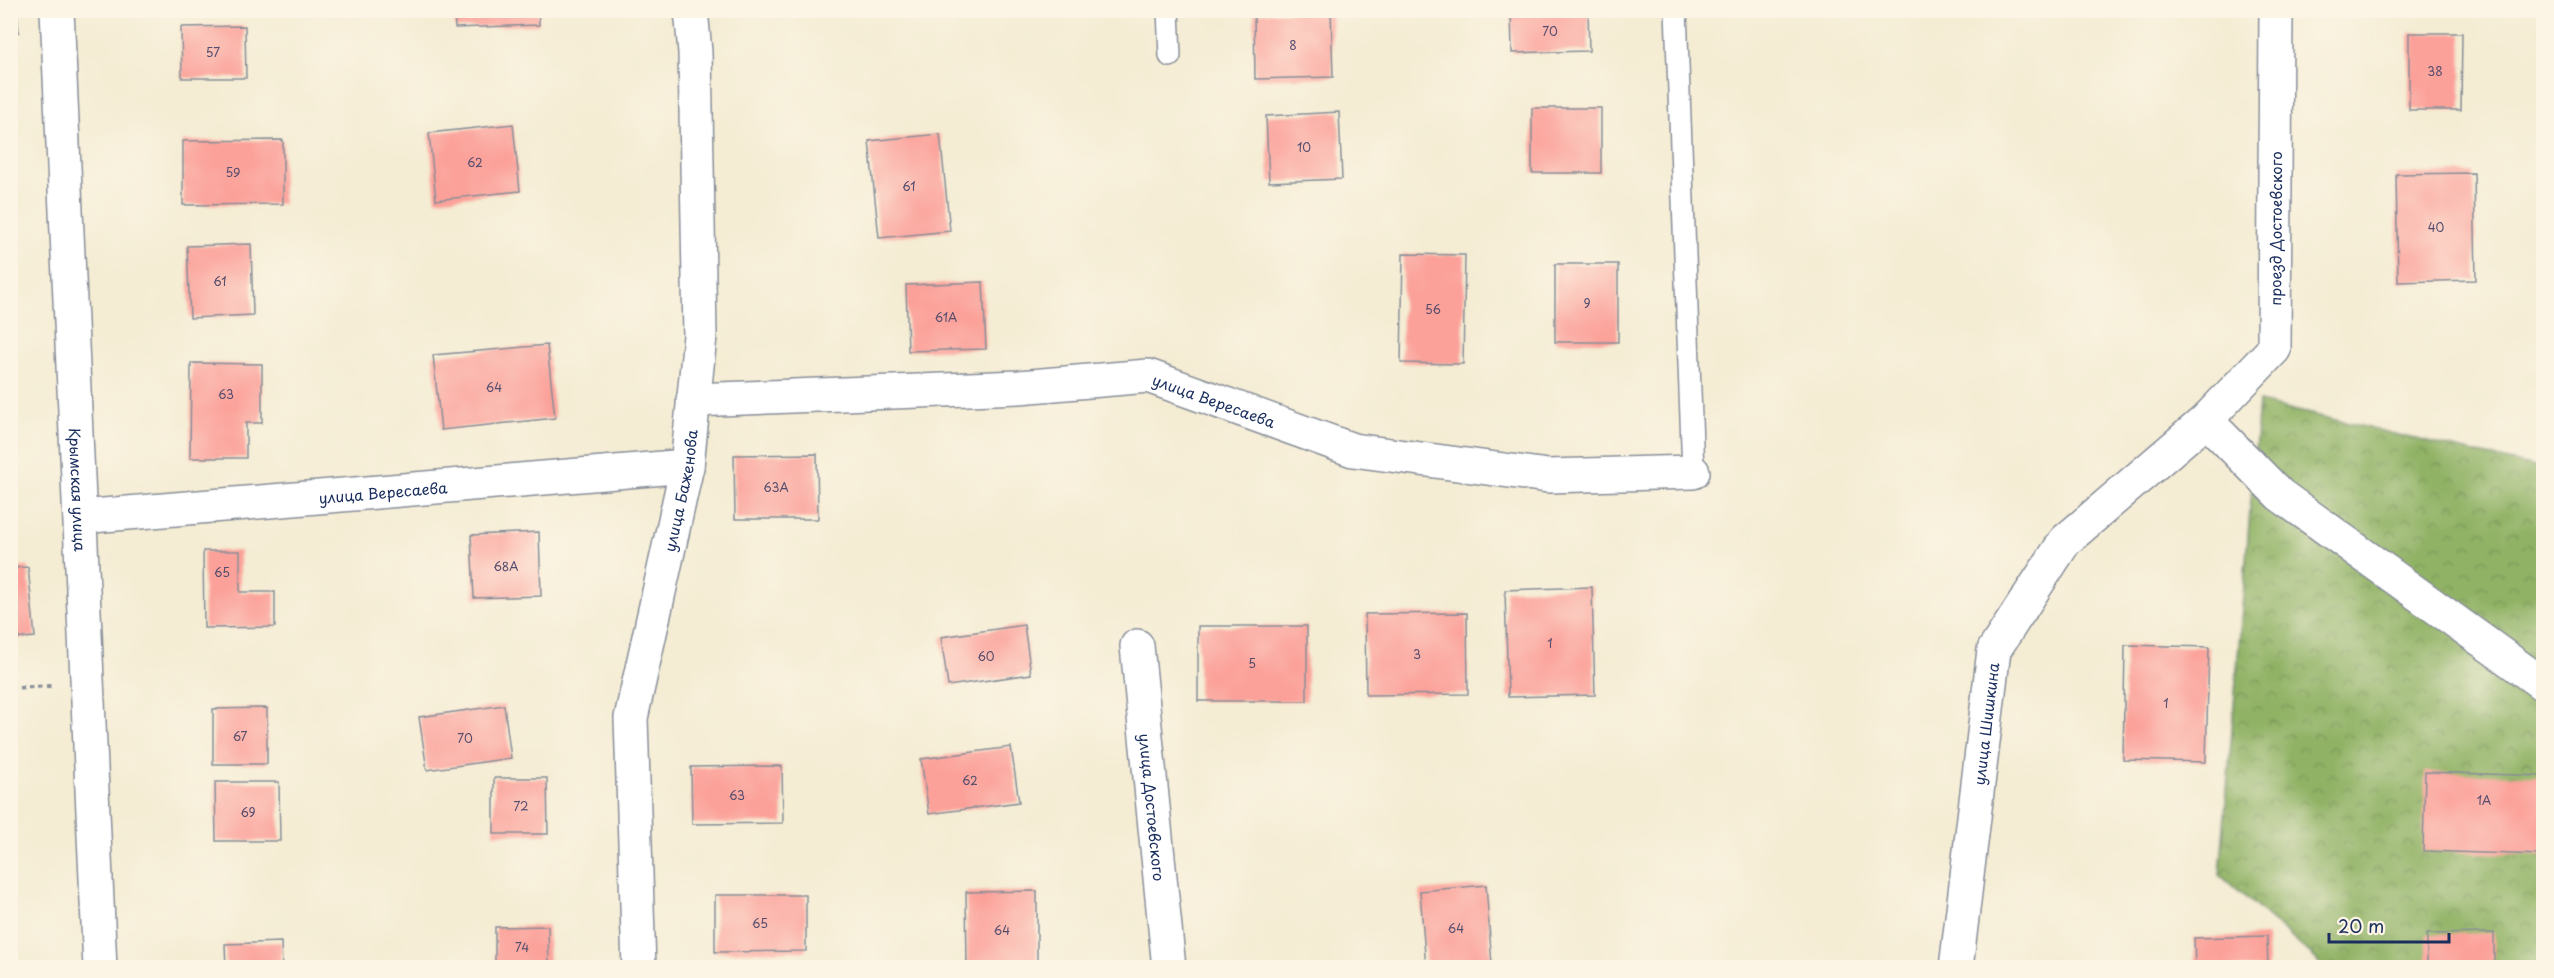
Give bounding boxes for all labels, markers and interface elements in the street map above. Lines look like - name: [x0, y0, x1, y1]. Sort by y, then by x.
- house number: 70: [1542, 22, 1558, 40]
- house number: 8: [1289, 36, 1297, 54]
- house number: 57: [206, 43, 220, 61]
- house number: 38: [2427, 62, 2443, 80]
- house number: 10: [1297, 138, 1311, 156]
- street label: проезд Достоевского: [2263, 151, 2287, 306]
- house number: 62: [467, 153, 483, 171]
- house number: 59: [226, 163, 240, 181]
- house number: 61: [902, 177, 916, 195]
- house number: 40: [2428, 218, 2445, 236]
- house number: 61: [213, 272, 227, 290]
- house number: 9: [1583, 294, 1591, 312]
- house number: 56: [1425, 300, 1441, 318]
- house number: 61А: [935, 308, 957, 326]
- street label: улица Вересаева: [1149, 367, 1279, 433]
- house number: 64: [486, 378, 502, 396]
- house number: 63: [218, 385, 234, 403]
- street label: Крымская улица: [64, 427, 93, 553]
- street label: улица Баженова: [657, 428, 702, 554]
- street label: улица Вересаева: [318, 475, 449, 508]
- house number: 63А: [763, 478, 789, 496]
- house number: 68А: [494, 557, 518, 575]
- house number: 65: [214, 563, 230, 581]
- house number: 1: [1547, 634, 1553, 652]
- house number: 3: [1413, 645, 1421, 663]
- house number: 60: [977, 647, 995, 665]
- house number: 5: [1248, 654, 1256, 672]
- street label: улица Шишкина: [1966, 661, 2004, 786]
- house number: 1: [2163, 694, 2169, 712]
- house number: 67: [233, 727, 248, 745]
- house number: 70: [457, 729, 473, 747]
- street label: улица Достоевского: [1134, 732, 1172, 882]
- house number: 62: [962, 771, 978, 789]
- house number: 63: [729, 786, 745, 804]
- house number: 1А: [2477, 791, 2491, 809]
- house number: 72: [513, 797, 529, 815]
- house number: 69: [240, 803, 256, 821]
- scale bar: [2329, 906, 2449, 944]
- text: 20 m: [2338, 912, 2384, 939]
- house number: 65: [752, 914, 768, 932]
- house number: 64: [1448, 919, 1464, 937]
- house number: 64: [994, 921, 1010, 939]
- house number: 74: [515, 938, 529, 956]

